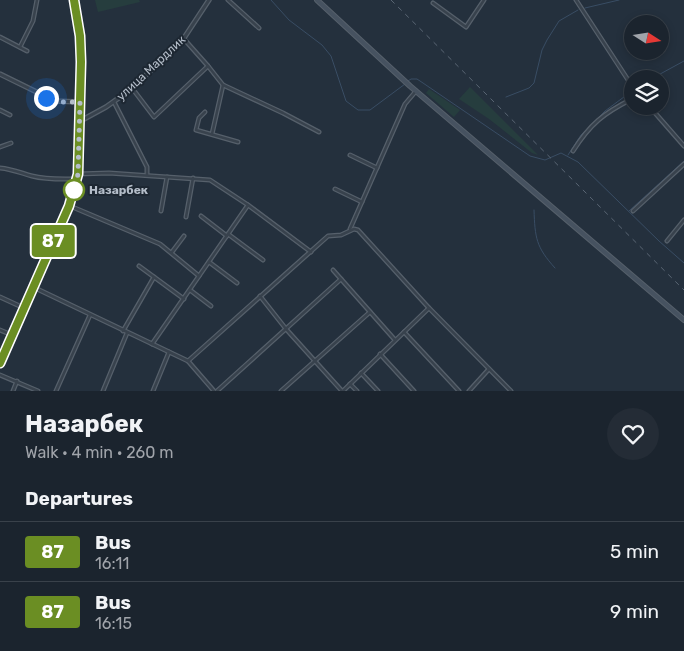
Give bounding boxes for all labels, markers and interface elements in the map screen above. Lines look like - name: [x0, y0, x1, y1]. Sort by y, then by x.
- north arrow: [624, 15, 669, 60]
- map controls: [624, 15, 669, 115]
- street label: улица Мардлик: [114, 32, 189, 103]
- button: layers: [624, 70, 669, 115]
- your location: [34, 86, 59, 111]
- marker: Назарбек: [63, 179, 85, 201]
- place label: Назарбек: [89, 183, 149, 197]
- line badge: 87: [30, 225, 76, 257]
- text: 87: [42, 230, 64, 252]
- button: heart: [607, 408, 659, 460]
- text: Назарбек: [25, 410, 143, 438]
- text: Walk · 4 min · 260 m: [25, 443, 174, 462]
- text: Departures: [25, 487, 133, 510]
- text: Bus: [95, 531, 131, 554]
- text: 5 min: [610, 540, 659, 563]
- text: 87: [41, 541, 64, 563]
- text: 16:11: [95, 554, 129, 573]
- text: Bus: [95, 591, 131, 614]
- text: 9 min: [610, 600, 659, 623]
- text: 87: [41, 601, 64, 623]
- text: 16:15: [95, 614, 132, 633]

